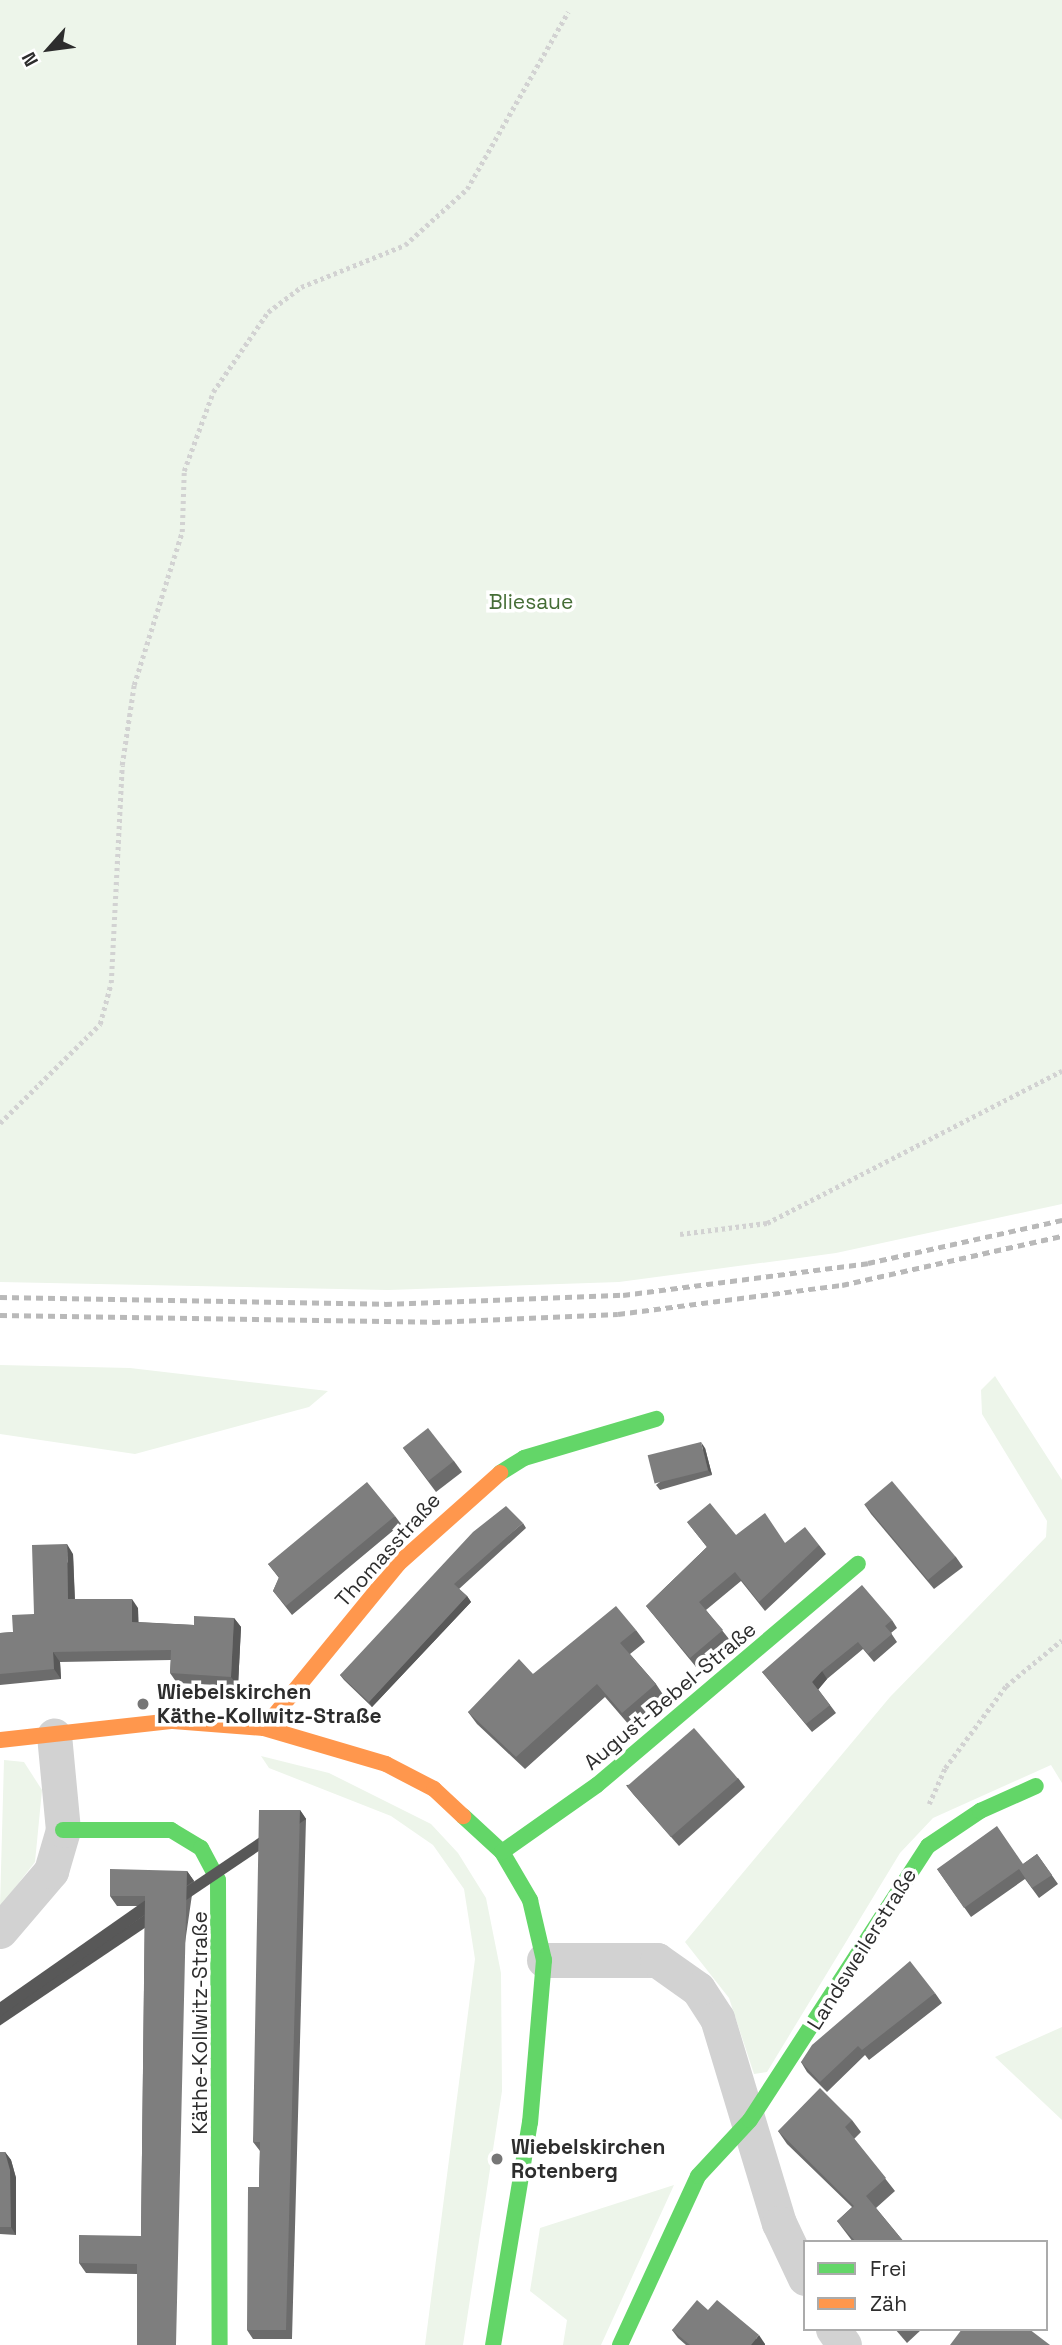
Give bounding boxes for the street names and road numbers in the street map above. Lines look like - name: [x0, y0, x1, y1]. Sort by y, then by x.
- street label: Thomasstraße: [330, 1488, 446, 1612]
- street label: August-Bebel-Straße: [579, 1617, 761, 1775]
- street label: Landsweilerstraße: [802, 1863, 922, 2035]
- street label: Käthe-Kollwitz-Straße: [187, 1911, 213, 2135]

